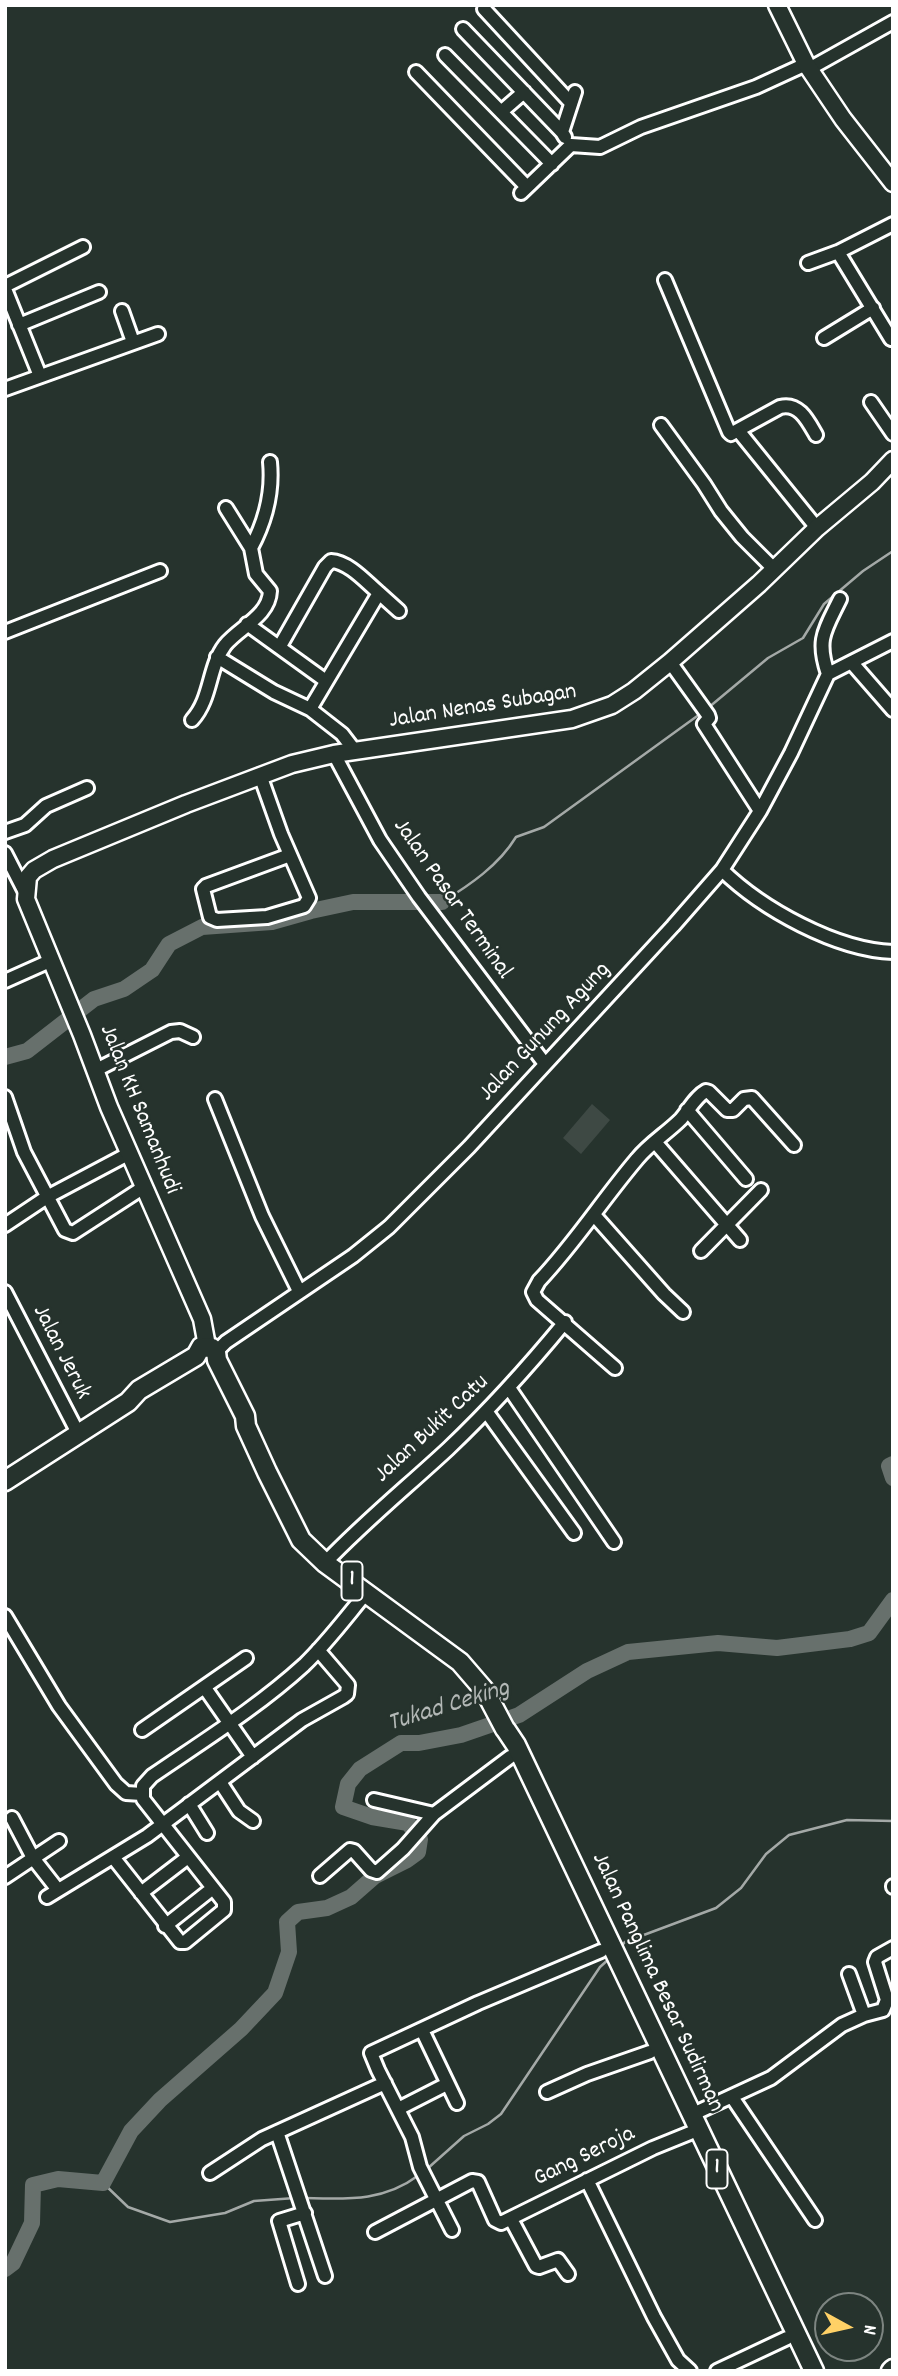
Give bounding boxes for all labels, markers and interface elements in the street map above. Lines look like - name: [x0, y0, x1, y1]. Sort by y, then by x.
- street label: Jalan Nenas Subagan: [387, 679, 579, 737]
- street label: Jalan Pasar Terminal: [385, 814, 517, 986]
- street label: Jalan Gunung Agung: [474, 957, 618, 1109]
- street label: Jalan KH Samanhudi: [91, 1021, 185, 1199]
- street label: Jalan Jeruk: [24, 1301, 96, 1405]
- street label: Jalan Bukit Catu: [370, 1370, 496, 1490]
- road number: 1: [342, 1562, 362, 1600]
- water label: Tukad Ceking: [384, 1675, 514, 1741]
- street label: Jalan Panglima Besar Sudirman: [583, 1849, 729, 2117]
- street label: Gang Seroja: [530, 2121, 640, 2195]
- road number: 1: [706, 2150, 728, 2188]
- north arrow: [814, 2292, 884, 2362]
- text: N: [854, 2323, 882, 2336]

